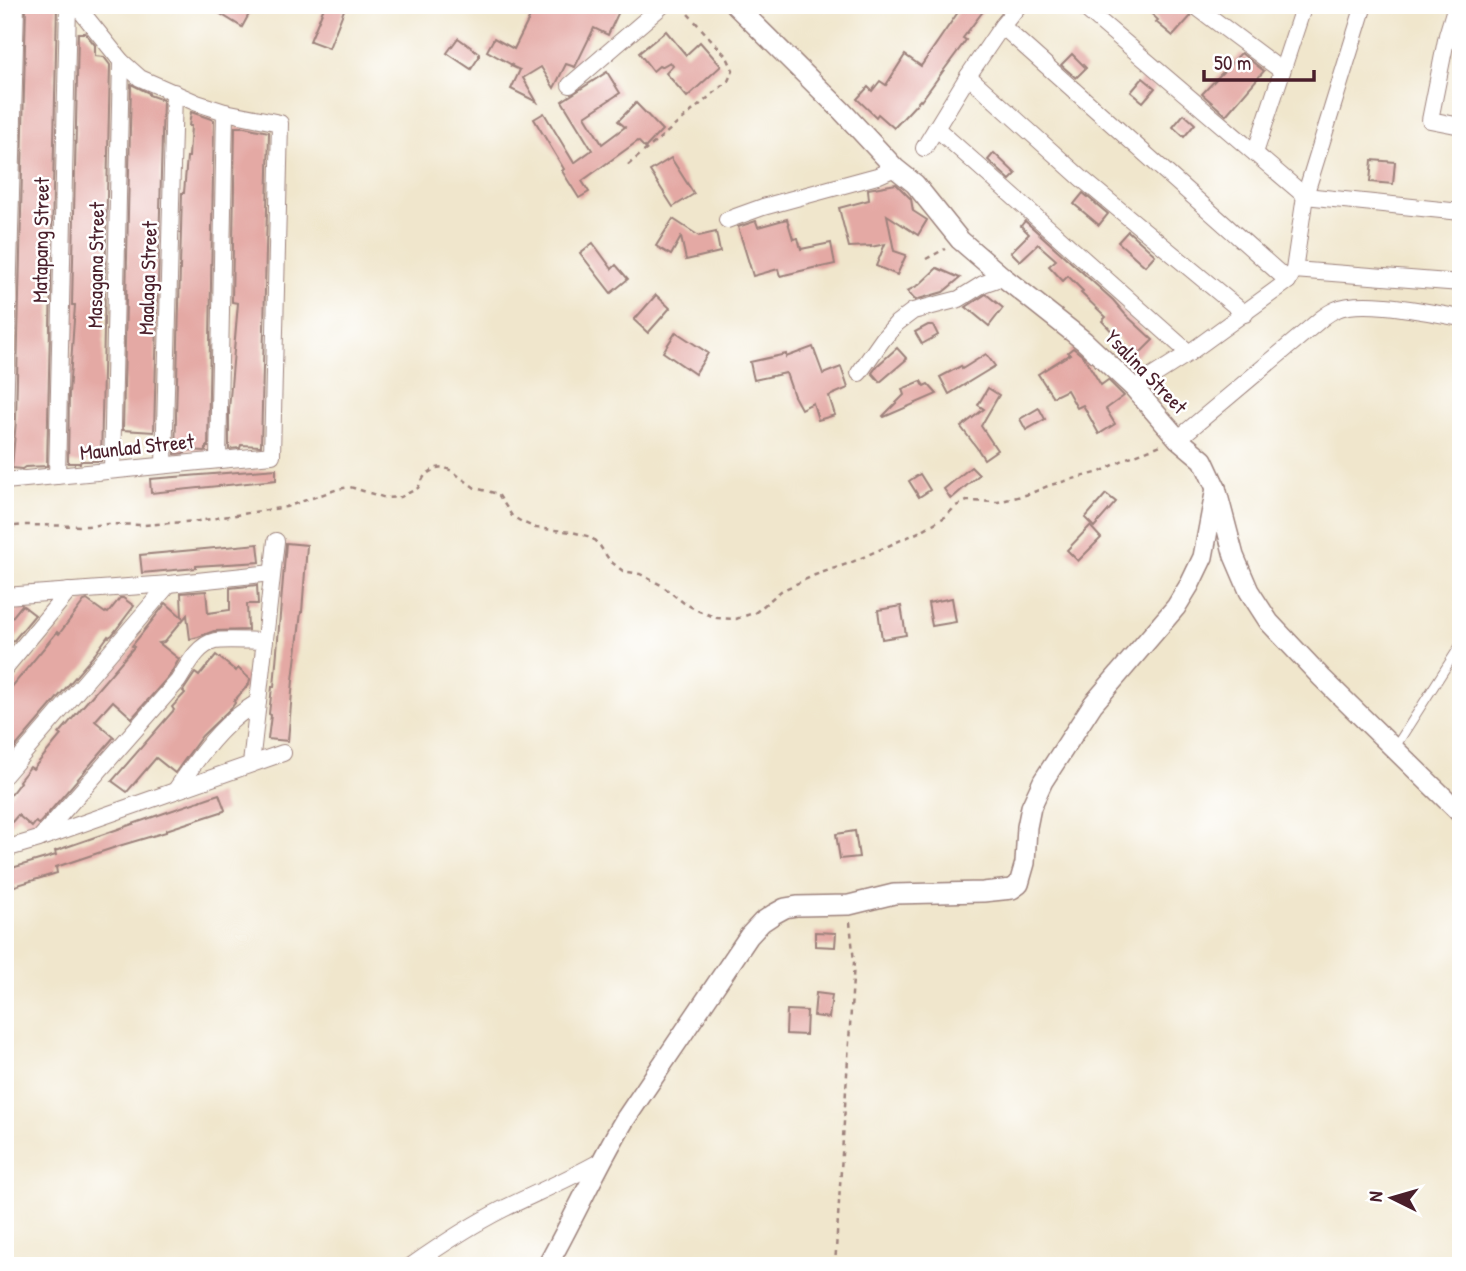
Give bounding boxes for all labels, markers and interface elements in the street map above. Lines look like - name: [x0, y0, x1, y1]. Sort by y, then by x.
- scale bar: [1204, 38, 1314, 82]
- text: 50 m: [1214, 48, 1251, 77]
- street label: Matapang Street: [25, 176, 56, 303]
- street label: Masagana Street: [80, 201, 111, 328]
- street label: Maalaga Street: [131, 220, 164, 335]
- street label: Ysalina Street: [1099, 323, 1195, 421]
- street label: Maunlad Street: [79, 426, 196, 467]
- north arrow: [1358, 1162, 1428, 1232]
- text: N: [1362, 1190, 1388, 1203]

